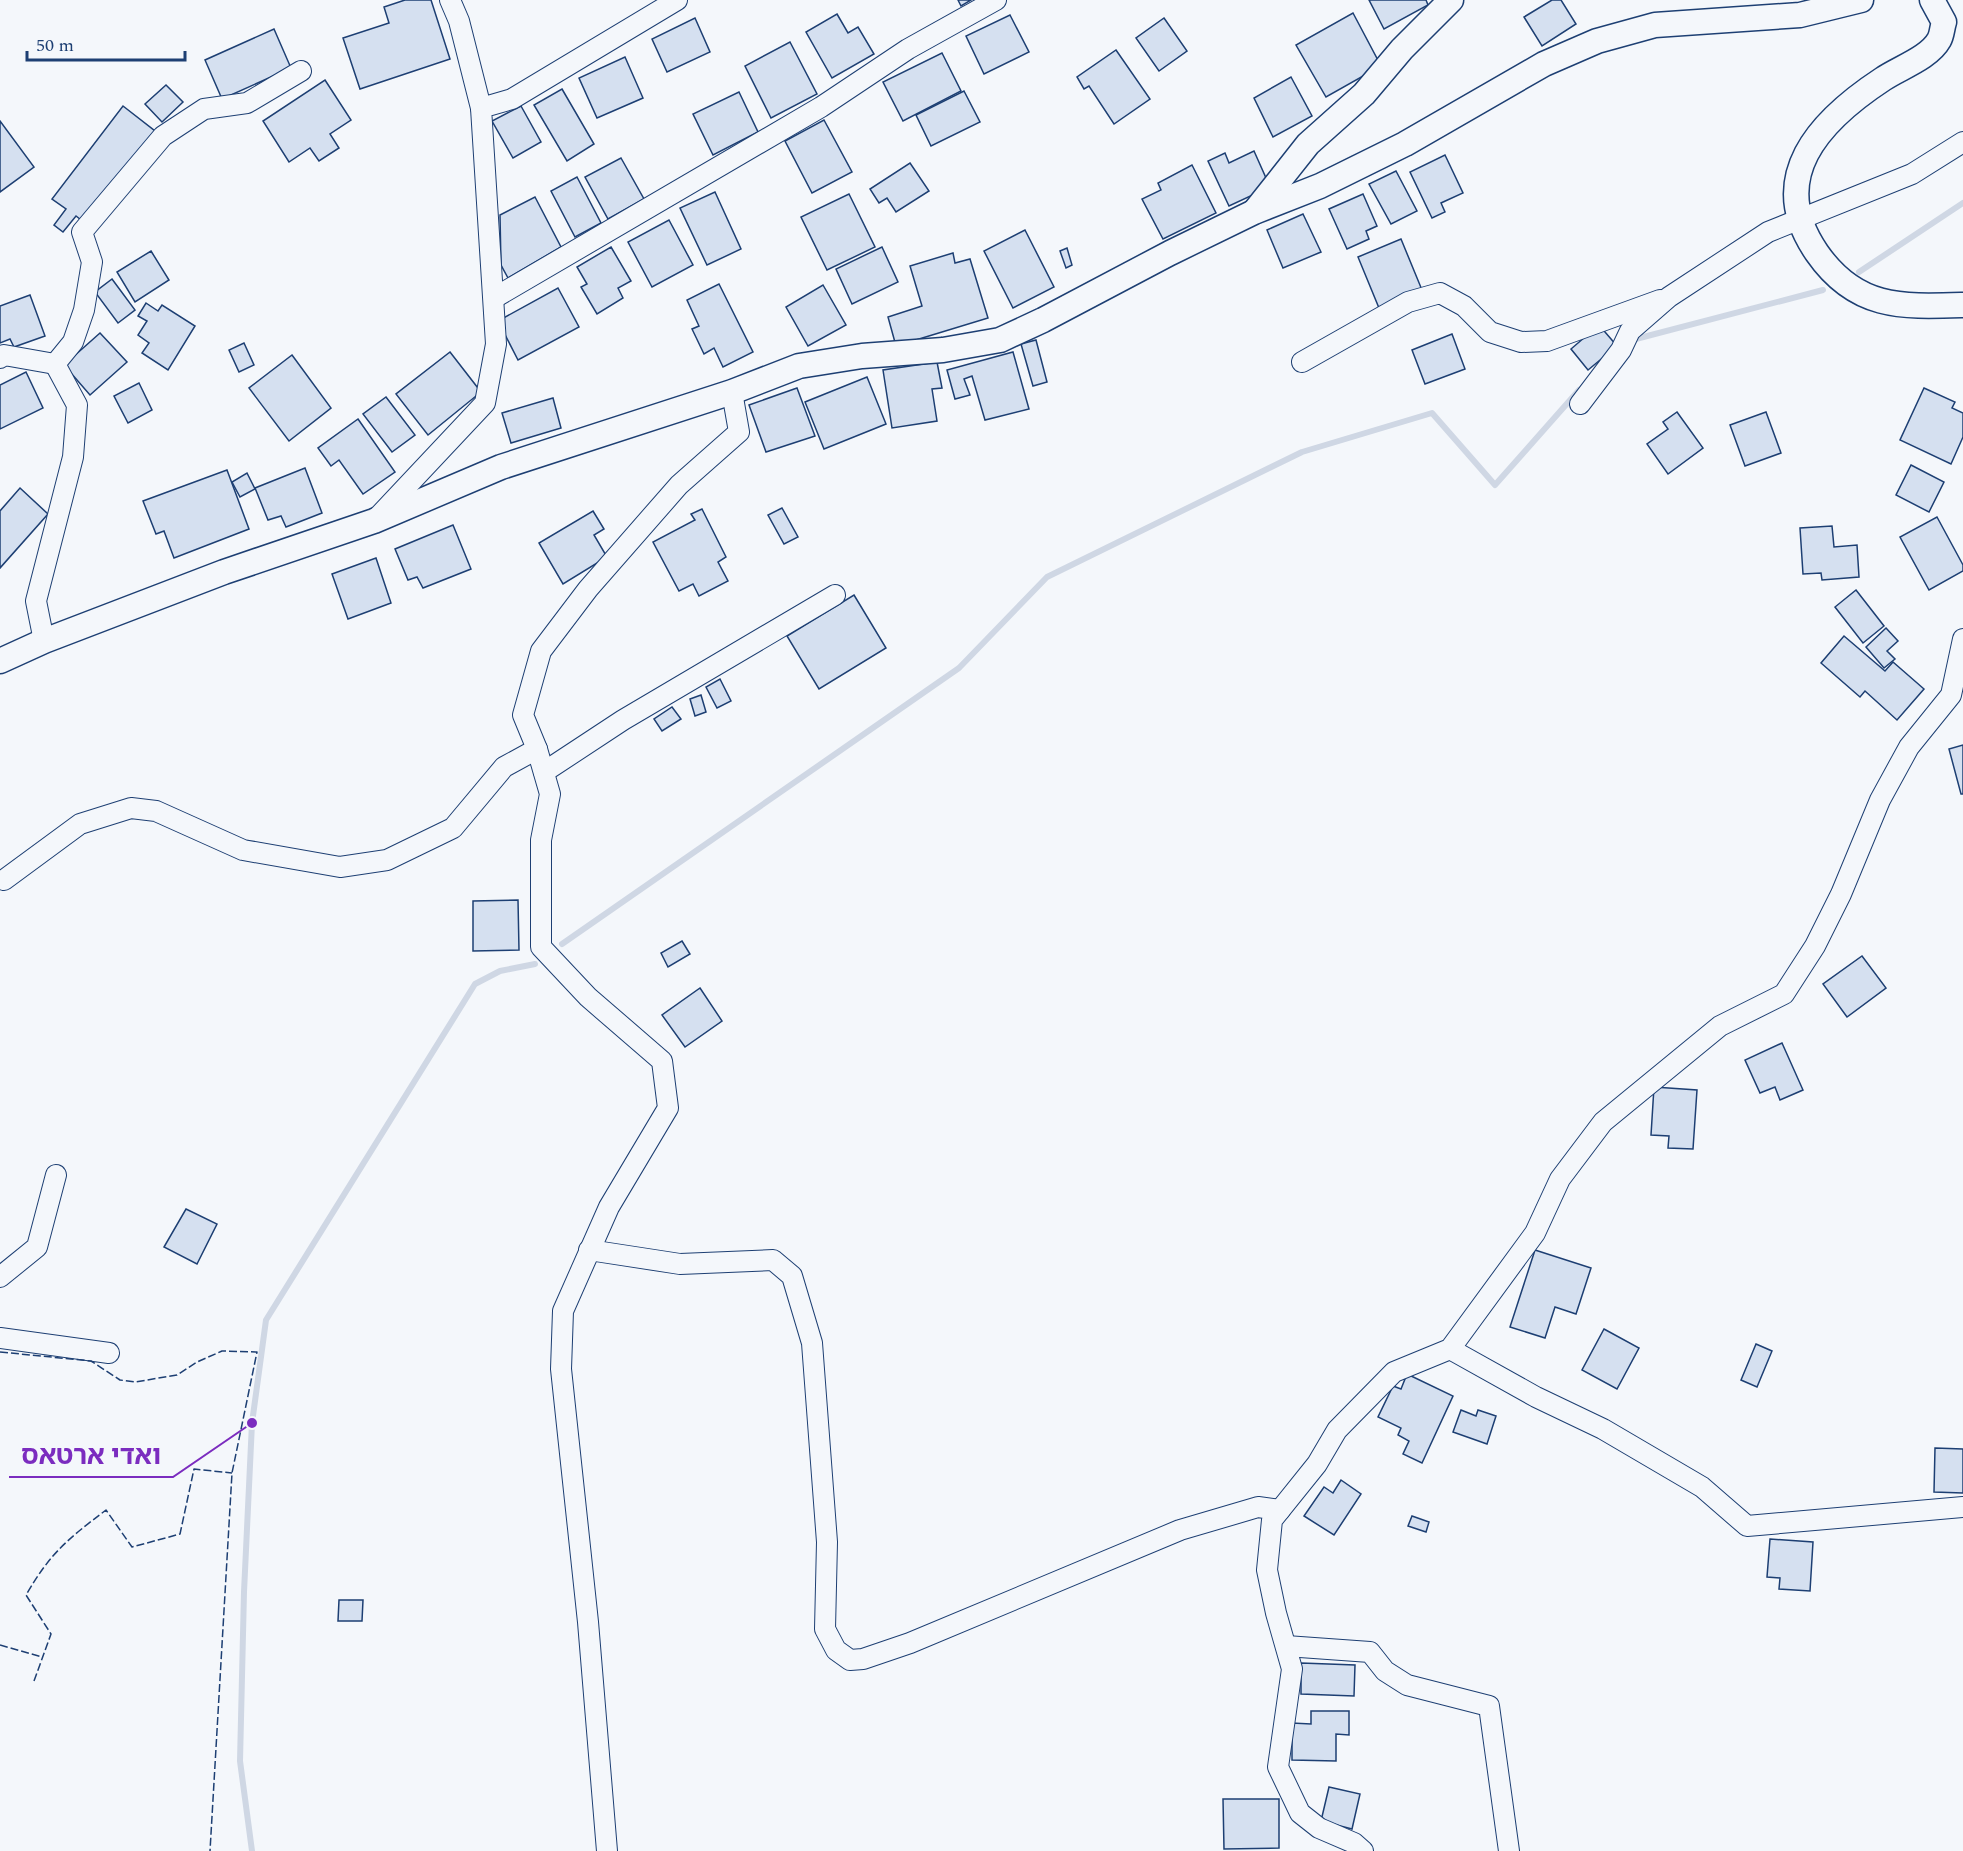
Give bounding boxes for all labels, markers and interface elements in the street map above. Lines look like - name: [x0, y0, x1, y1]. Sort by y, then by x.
- scale bar: [27, 24, 184, 62]
- text: 50 m: [36, 32, 74, 59]
- callout: ואדי ארטאס: [9, 1433, 173, 1477]
- text: ואדי ארטאס: [21, 1436, 161, 1476]

